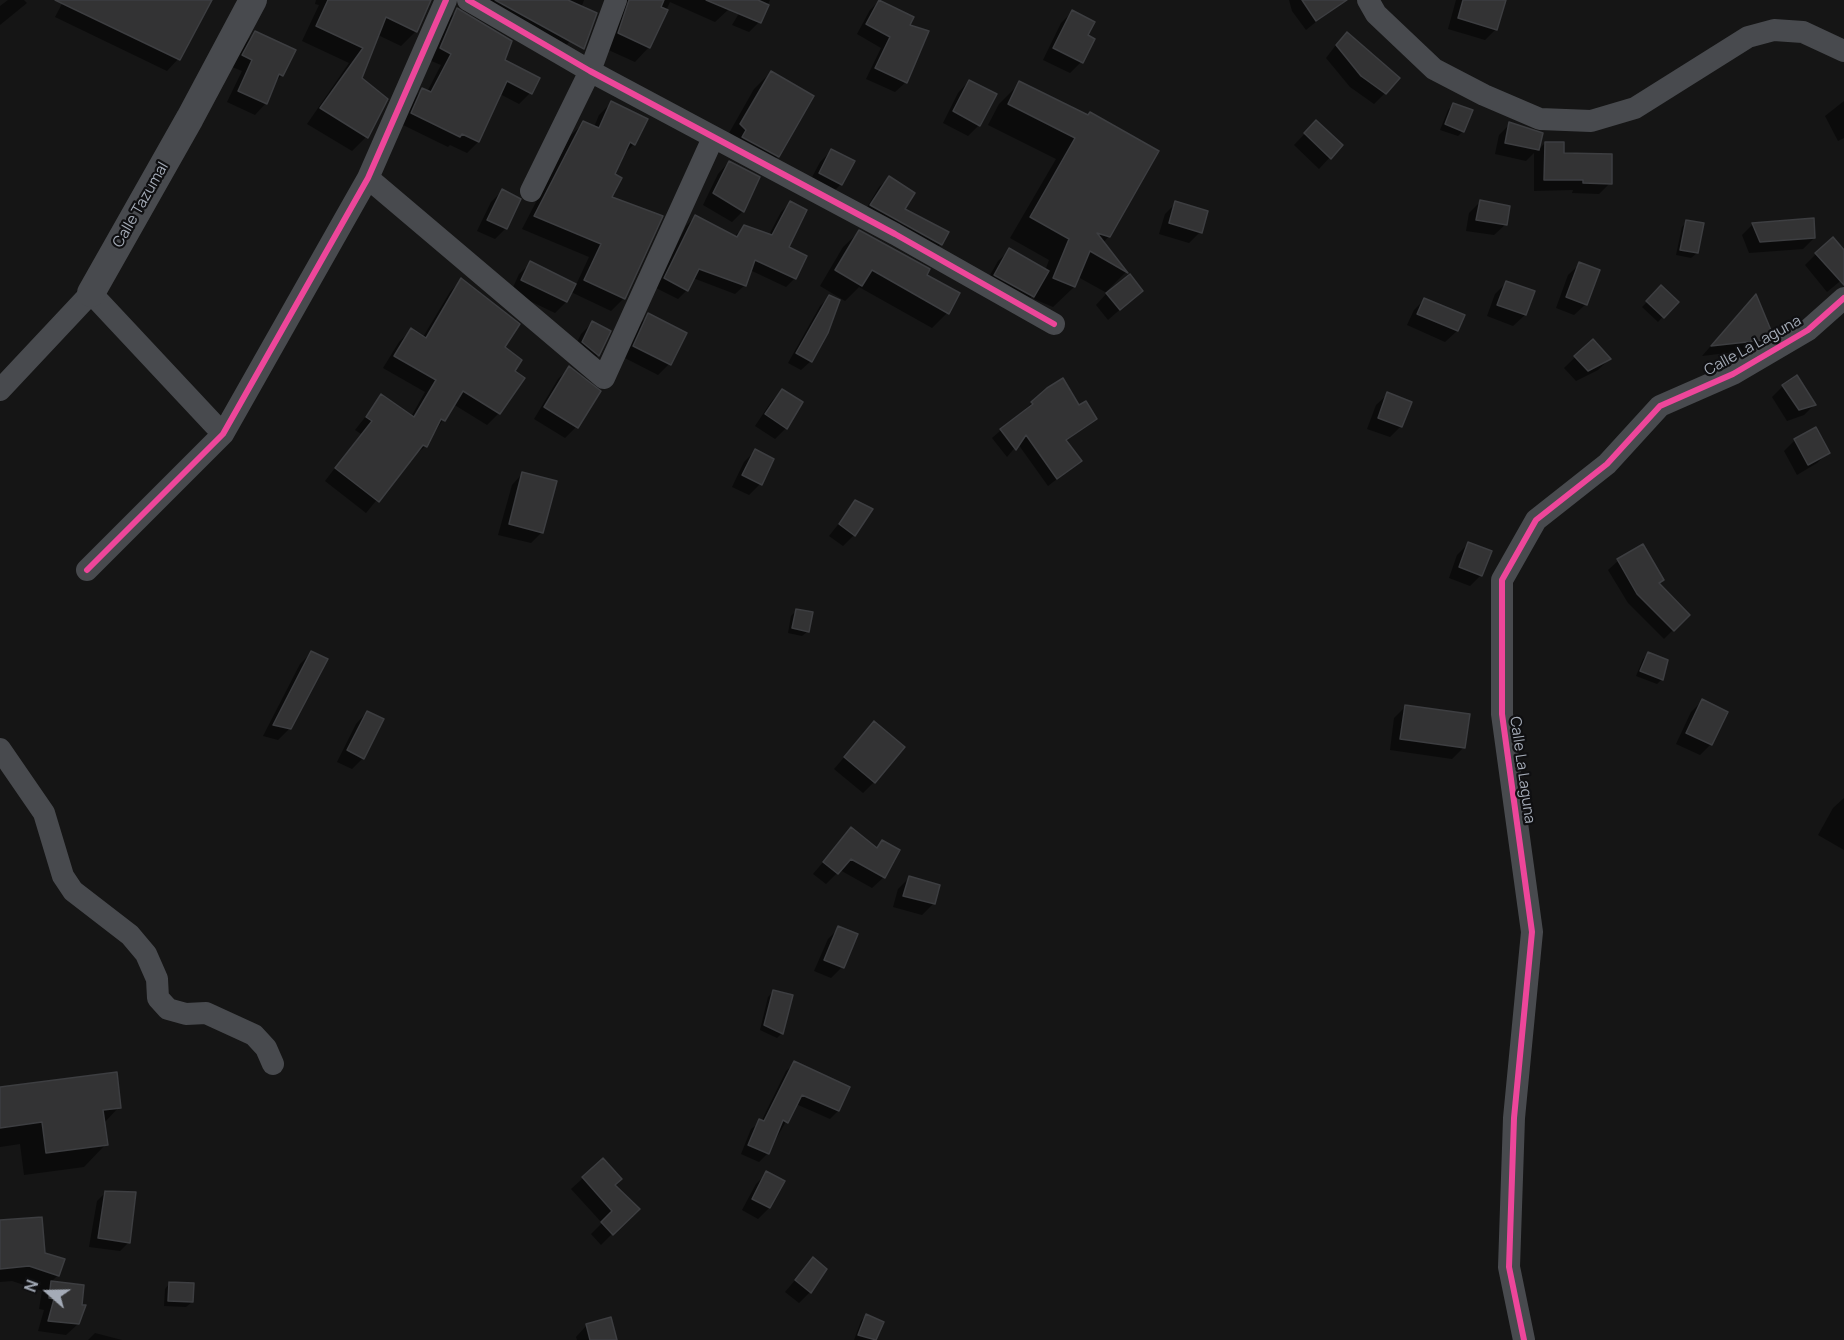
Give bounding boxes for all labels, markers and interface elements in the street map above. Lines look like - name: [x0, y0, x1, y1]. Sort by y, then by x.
- street label: Calle Tazumal: [109, 159, 173, 251]
- street label: Calle La Laguna: [1701, 312, 1805, 380]
- street label: Calle La Laguna: [1506, 715, 1538, 825]
- north arrow: [18, 1262, 78, 1322]
- text: N: [19, 1277, 43, 1295]

